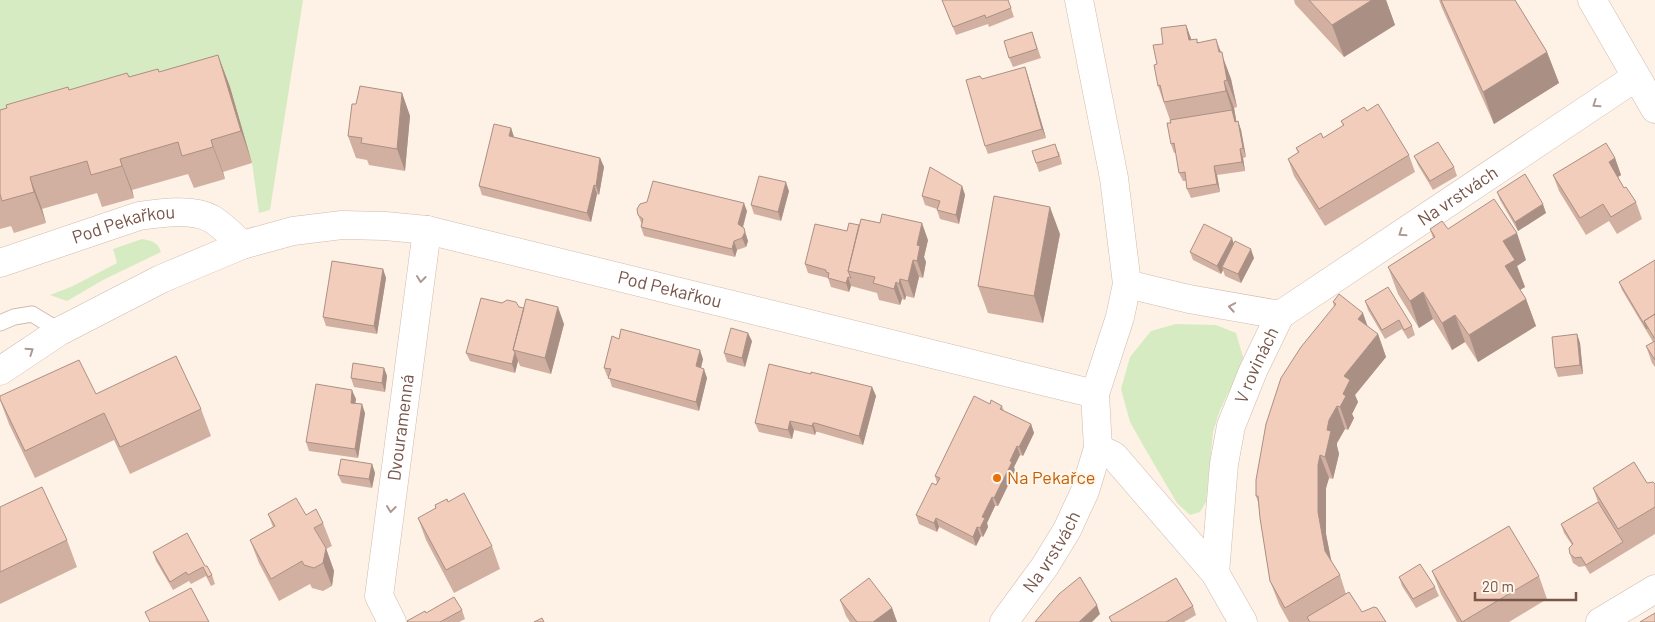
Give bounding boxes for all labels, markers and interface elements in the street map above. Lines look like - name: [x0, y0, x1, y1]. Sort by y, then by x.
- one-way arrow: [1592, 98, 1601, 108]
- street label: Na vrstvách: [1413, 161, 1502, 230]
- street label: Pod Pekařkou: [69, 200, 176, 248]
- one-way arrow: [1399, 227, 1408, 237]
- street label: Pod Pekařkou: [616, 265, 724, 312]
- one-way arrow: [416, 275, 427, 283]
- one-way arrow: [1228, 302, 1237, 312]
- street label: V rovinách: [1229, 323, 1283, 406]
- one-way arrow: [24, 348, 34, 357]
- street label: Dvouramenná: [382, 373, 418, 482]
- place label: Na Pekařce: [1007, 466, 1095, 488]
- marker: Na Pekařce: [991, 472, 1003, 484]
- one-way arrow: [386, 505, 396, 514]
- street label: Na vrstvách: [1017, 507, 1084, 596]
- scale bar: [1475, 570, 1576, 602]
- text: 20 m: [1482, 577, 1514, 595]

